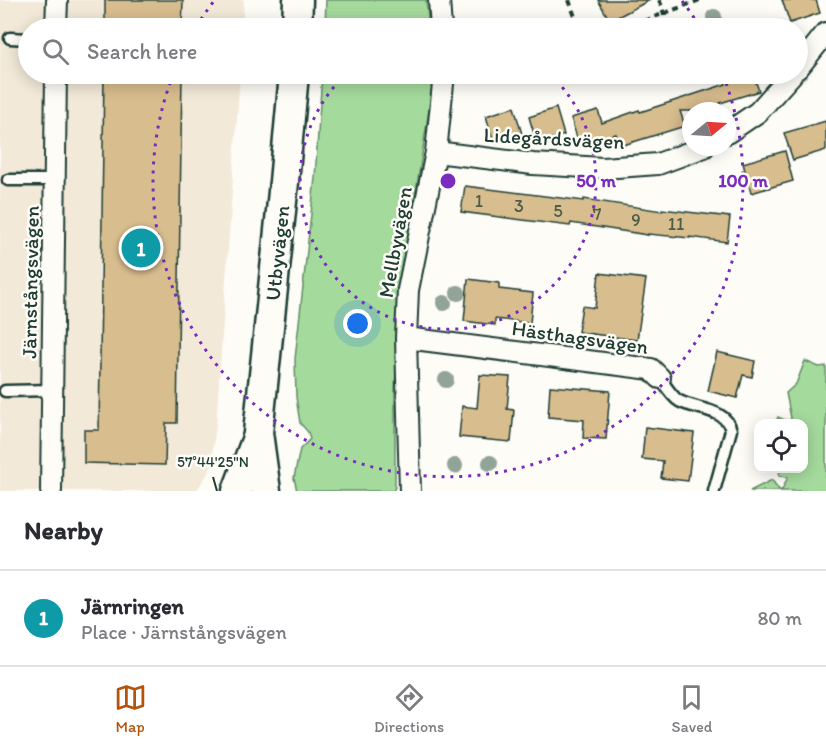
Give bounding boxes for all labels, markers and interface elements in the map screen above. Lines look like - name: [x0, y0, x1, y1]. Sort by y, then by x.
- search box: [18, 18, 808, 84]
- icon: search: [39, 35, 72, 68]
- text: Search here: [87, 38, 197, 65]
- north arrow: [682, 102, 736, 156]
- street label: Lidegårdsvägen: [483, 122, 625, 154]
- text: 50 m: [576, 170, 617, 192]
- text: 100 m: [718, 170, 769, 192]
- centre of rings: [438, 171, 458, 191]
- street label: Mellbyvägen: [373, 184, 417, 300]
- house number: 1: [475, 190, 483, 212]
- house number: 3: [514, 195, 524, 217]
- house number: 5: [553, 200, 563, 222]
- house number: 7: [593, 203, 602, 225]
- street label: Utbyvägen: [260, 204, 294, 302]
- street label: Järnstångsvägen: [16, 205, 44, 359]
- house number: 9: [631, 209, 641, 231]
- house number: 11: [668, 213, 684, 235]
- pin: 1: [122, 226, 160, 270]
- your location: [343, 309, 372, 338]
- street label: Hästhagsvägen: [510, 315, 650, 359]
- map controls: [754, 419, 808, 473]
- button: locate: [754, 419, 808, 473]
- text: 57°44'25"N: [177, 453, 249, 471]
- text: Nearby: [24, 514, 103, 546]
- text: Järnringen: [81, 593, 184, 620]
- text: 1: [39, 606, 48, 630]
- text: 80 m: [757, 606, 802, 630]
- text: Place · Järnstångsvägen: [81, 620, 287, 644]
- tab: Map: [114, 681, 147, 736]
- tab: Directions: [374, 681, 444, 736]
- tab: Saved: [672, 681, 712, 736]

